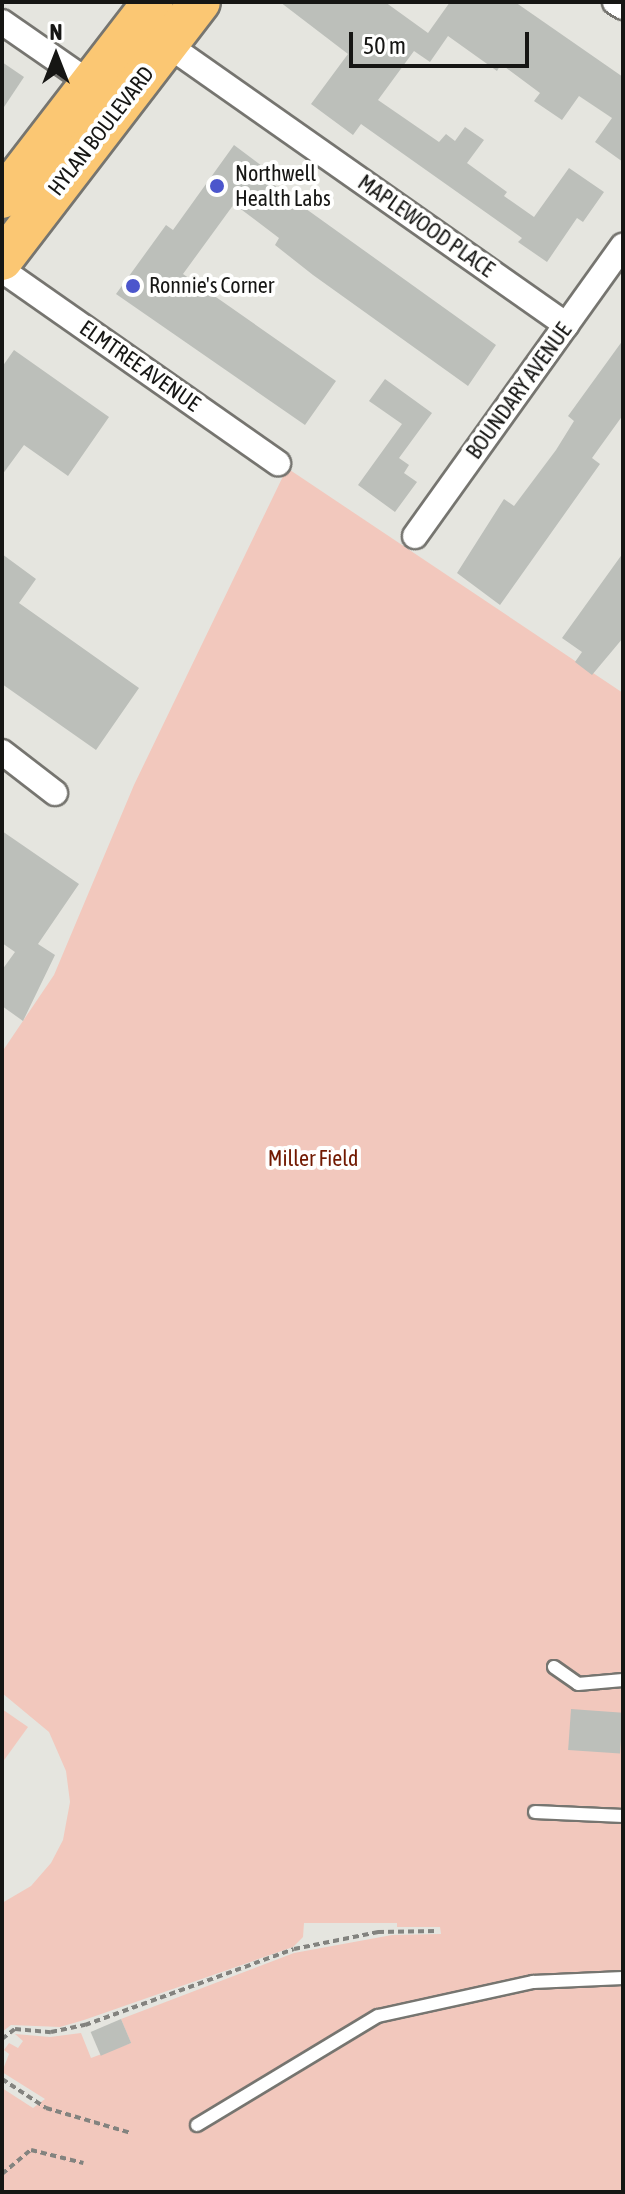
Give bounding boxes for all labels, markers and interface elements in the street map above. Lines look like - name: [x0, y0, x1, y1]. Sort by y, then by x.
- north arrow: [16, 16, 96, 96]
- scale bar: [353, 16, 533, 66]
- text: N: [50, 19, 62, 45]
- text: 50 m: [363, 32, 406, 59]
- street label: HYLAN BOULEVARD: [42, 61, 160, 201]
- place label: Northwell Health Labs: [235, 160, 331, 212]
- street label: MAPLEWOOD PLACE: [353, 169, 499, 283]
- marker: Northwell Health Labs: [206, 175, 228, 197]
- place label: Ronnie's Corner: [149, 273, 274, 299]
- marker: Ronnie's Corner: [124, 277, 142, 295]
- street label: ELMTREE AVENUE: [75, 315, 205, 417]
- street label: BOUNDARY AVENUE: [461, 318, 577, 464]
- park label: Miller Field: [268, 1146, 358, 1172]

